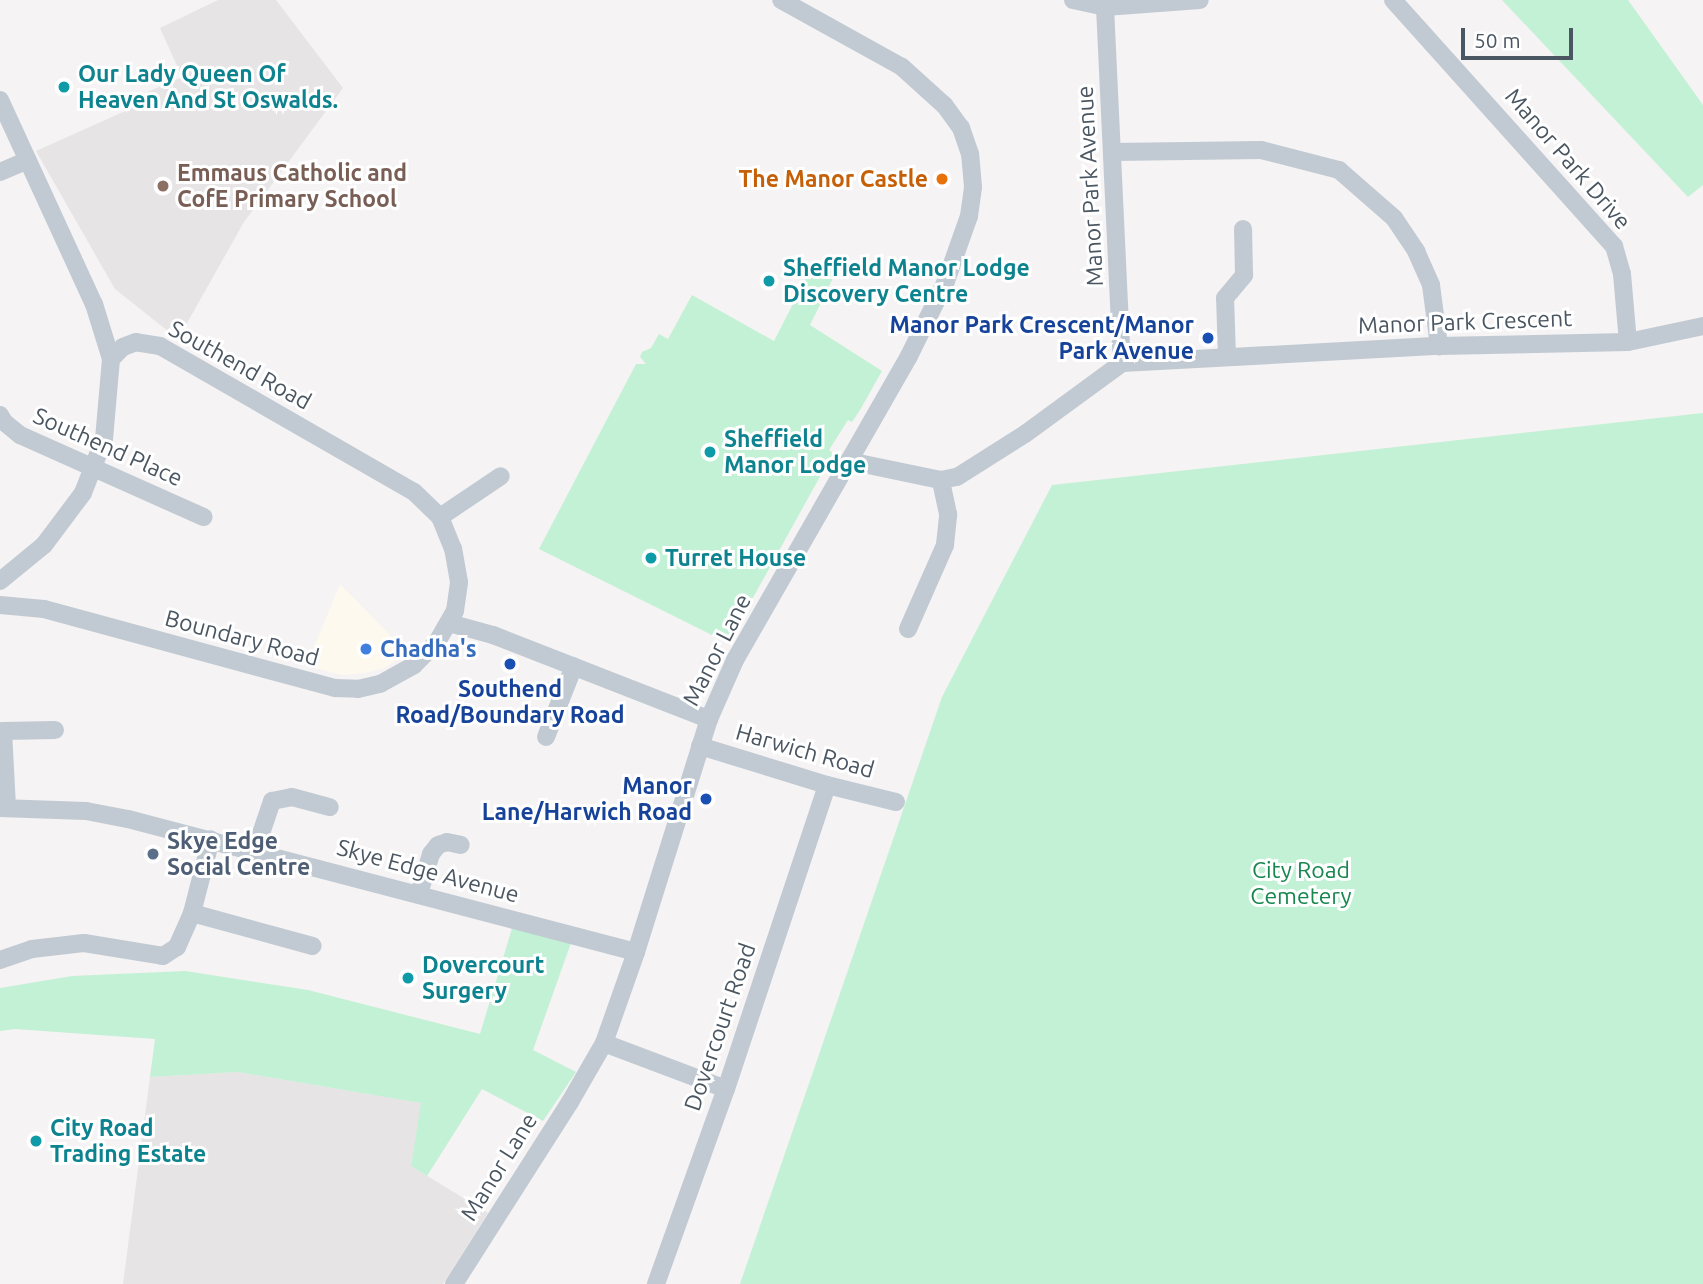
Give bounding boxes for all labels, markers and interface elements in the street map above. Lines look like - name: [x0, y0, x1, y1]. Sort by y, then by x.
- scale bar: [1465, 14, 1577, 58]
- text: 50 m: [1474, 28, 1521, 52]
- place label: Our Lady Queen Of Heaven And St Oswalds.: [78, 60, 338, 114]
- marker: Our Lady Queen Of Heaven And St Oswalds.: [56, 79, 72, 95]
- street label: Manor Park Drive: [1499, 83, 1637, 235]
- street label: Manor Park Avenue: [1071, 85, 1109, 287]
- place label: Emmaus Catholic and CofE Primary School: [177, 159, 407, 213]
- place label: The Manor Castle: [739, 165, 928, 193]
- marker: The Manor Castle: [934, 171, 950, 187]
- marker: Emmaus Catholic and CofE Primary School: [155, 178, 171, 194]
- place label: Sheffield Manor Lodge Discovery Centre: [783, 254, 1030, 308]
- marker: Sheffield Manor Lodge Discovery Centre: [761, 273, 777, 289]
- street label: Manor Park Crescent: [1357, 304, 1573, 340]
- place label: Manor Park Crescent/Manor Park Avenue: [889, 311, 1194, 365]
- street label: Southend Road: [164, 315, 316, 415]
- marker: Manor Park Crescent/Manor Park Avenue: [1200, 330, 1216, 346]
- street label: Southend Place: [29, 402, 187, 492]
- place label: Sheffield Manor Lodge: [724, 425, 866, 479]
- marker: Sheffield Manor Lodge: [702, 444, 718, 460]
- place label: Turret House: [665, 544, 806, 572]
- marker: Turret House: [643, 550, 659, 566]
- street label: Manor Lane: [677, 589, 757, 711]
- street label: Boundary Road: [162, 604, 322, 672]
- place label: Chadha's: [380, 635, 477, 663]
- marker: Chadha's: [358, 641, 374, 657]
- marker: Southend Road/Boundary Road: [502, 656, 518, 672]
- place label: Southend Road/Boundary Road: [395, 675, 625, 729]
- street label: Harwich Road: [733, 718, 877, 784]
- place label: Manor Lane/Harwich Road: [482, 772, 692, 826]
- marker: Manor Lane/Harwich Road: [698, 791, 714, 807]
- place label: Skye Edge Social Centre: [167, 827, 310, 881]
- street label: Skye Edge Avenue: [334, 833, 522, 909]
- marker: Skye Edge Social Centre: [145, 846, 161, 862]
- park label: City Road Cemetery: [1250, 856, 1352, 910]
- street label: Dovercourt Road: [678, 940, 762, 1114]
- place label: Dovercourt Surgery: [422, 951, 544, 1005]
- marker: Dovercourt Surgery: [400, 970, 416, 986]
- street label: Manor Lane: [455, 1108, 543, 1226]
- place label: City Road Trading Estate: [50, 1114, 206, 1168]
- marker: City Road Trading Estate: [28, 1133, 44, 1149]

